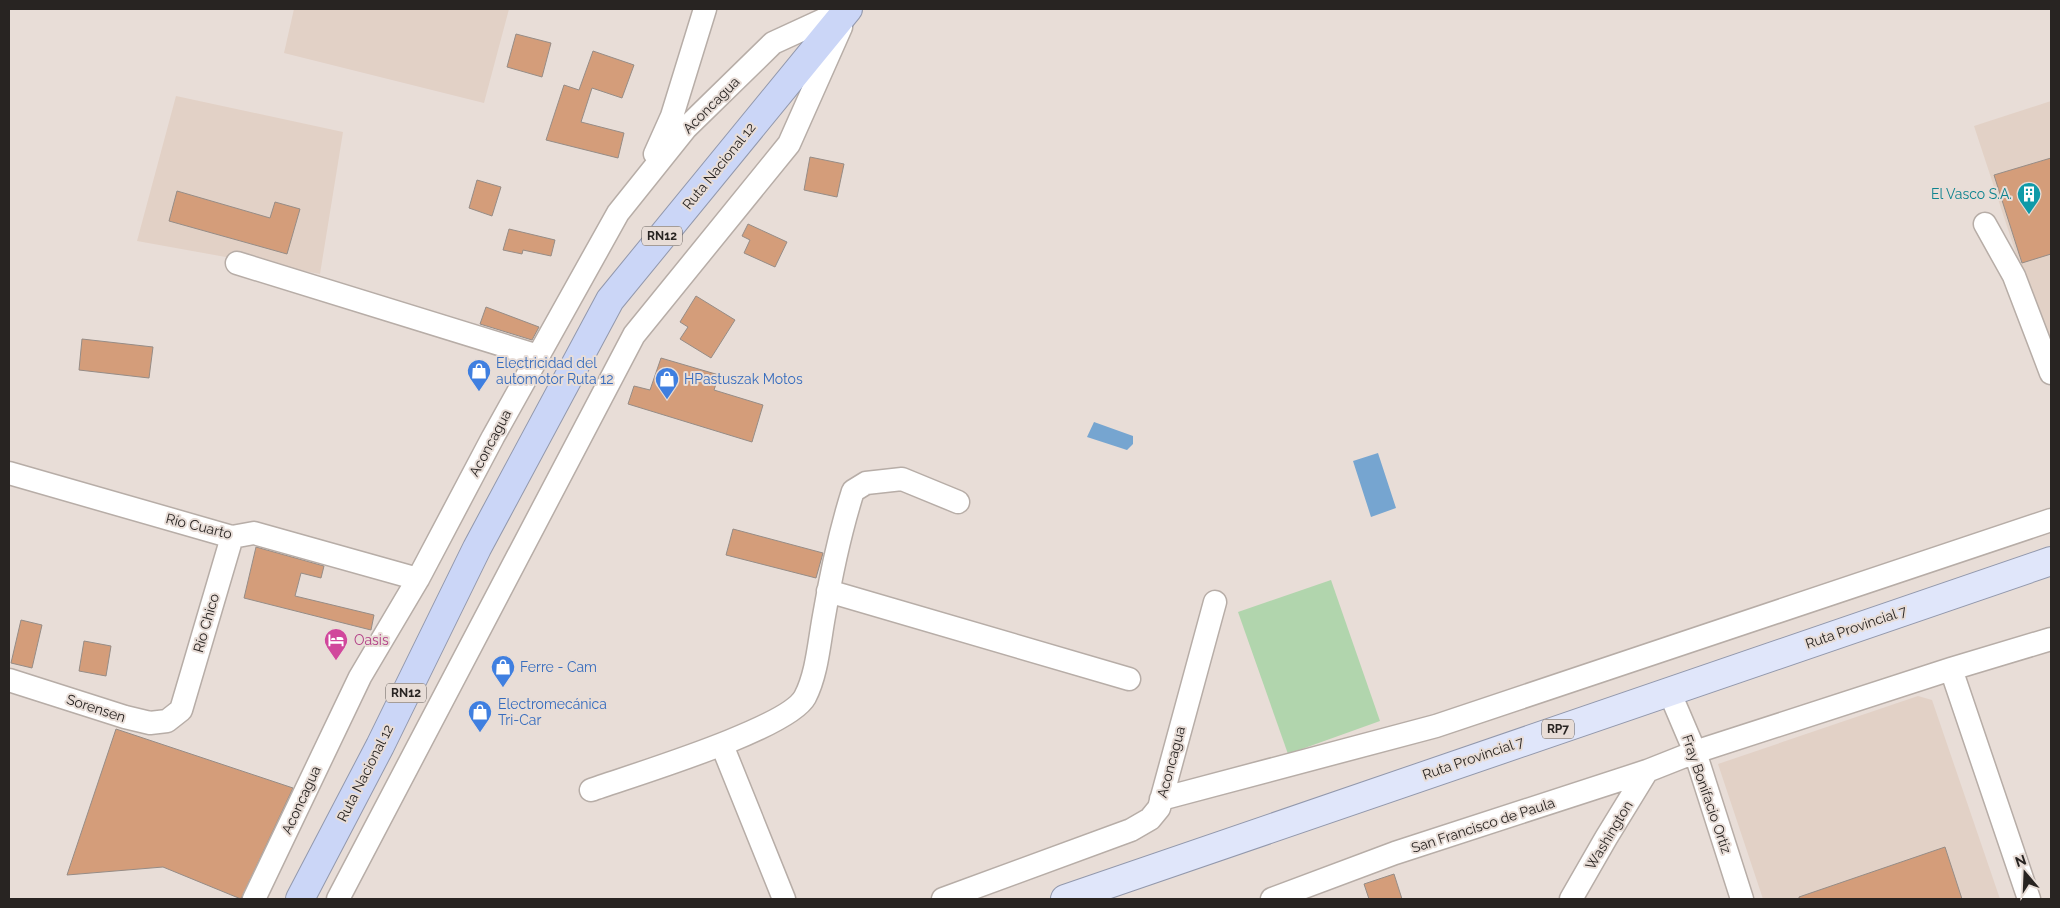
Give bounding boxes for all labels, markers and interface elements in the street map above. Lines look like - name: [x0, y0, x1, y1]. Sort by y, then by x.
- street label: Aconcagua: [679, 73, 743, 137]
- street label: Ruta Nacional 12: [679, 119, 759, 213]
- building icon: El Vasco S.A.: [2016, 181, 2042, 215]
- place label: El Vasco S.A.: [1931, 186, 2012, 202]
- road number: RN12: [642, 227, 682, 246]
- place label: Electricidad del automotor Ruta 12: [496, 355, 614, 387]
- shop icon: Electricidad del automotor Ruta 12: [466, 358, 492, 392]
- shop icon: HPastuszak Motos: [654, 366, 680, 400]
- place label: HPastuszak Motos: [684, 371, 803, 387]
- street label: Aconcagua: [466, 407, 514, 479]
- street label: Río Cuarto: [164, 510, 234, 542]
- street label: Río Chico: [190, 592, 222, 654]
- street label: Ruta Provincial 7: [1803, 602, 1909, 652]
- hotel icon: Oasis: [323, 627, 349, 661]
- place label: Oasis: [354, 632, 389, 648]
- shop icon: Ferre - Cam: [490, 654, 516, 688]
- place label: Ferre - Cam: [520, 659, 597, 675]
- road number: RN12: [386, 684, 426, 702]
- street label: Sorensen: [64, 691, 128, 725]
- place label: Electromecánica Tri-Car: [498, 696, 607, 728]
- shop icon: Electromecánica Tri-Car: [467, 699, 493, 733]
- road number: RP7: [1542, 720, 1574, 739]
- street label: Ruta Nacional 12: [334, 722, 396, 824]
- street label: Aconcagua: [1154, 725, 1188, 799]
- street label: Ruta Provincial 7: [1420, 733, 1526, 783]
- street label: Fray Bonifacio Ortíz: [1679, 733, 1735, 856]
- street label: Aconcagua: [278, 763, 324, 837]
- street label: San Francisco de Paula: [1409, 794, 1557, 856]
- street label: Washington: [1582, 798, 1636, 872]
- north arrow: [2000, 848, 2050, 898]
- text: N: [2013, 851, 2028, 870]

